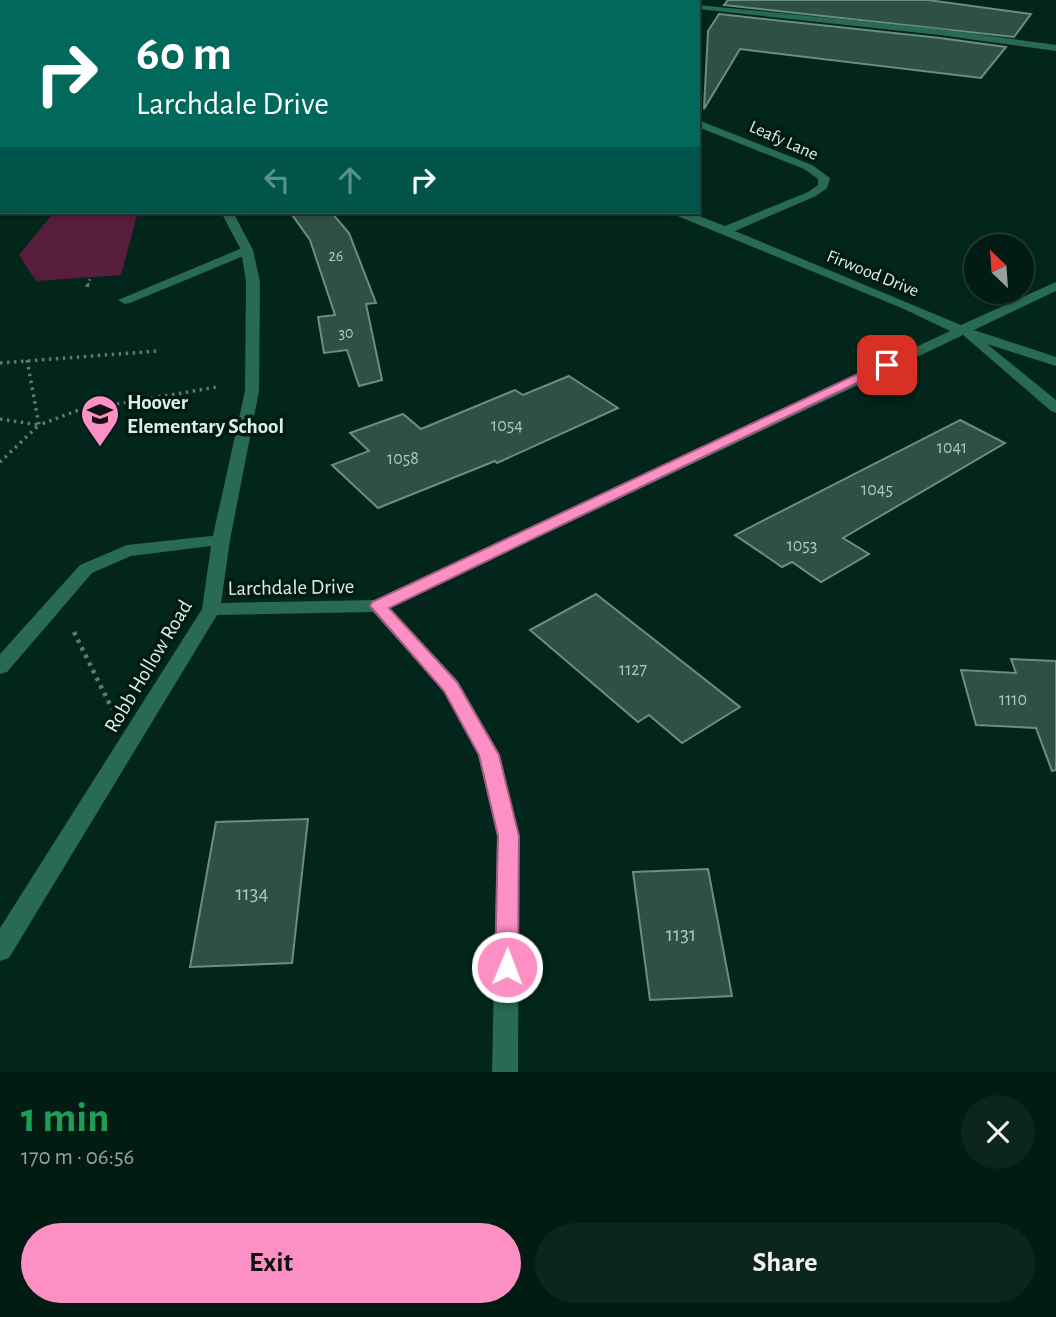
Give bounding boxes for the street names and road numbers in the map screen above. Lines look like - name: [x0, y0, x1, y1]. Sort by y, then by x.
- street label: Leafy Lane: [746, 118, 821, 164]
- street label: Firwood Drive: [824, 247, 921, 301]
- street label: Larchdale Drive: [228, 576, 354, 599]
- street label: Robb Hollow Road: [101, 596, 196, 736]

